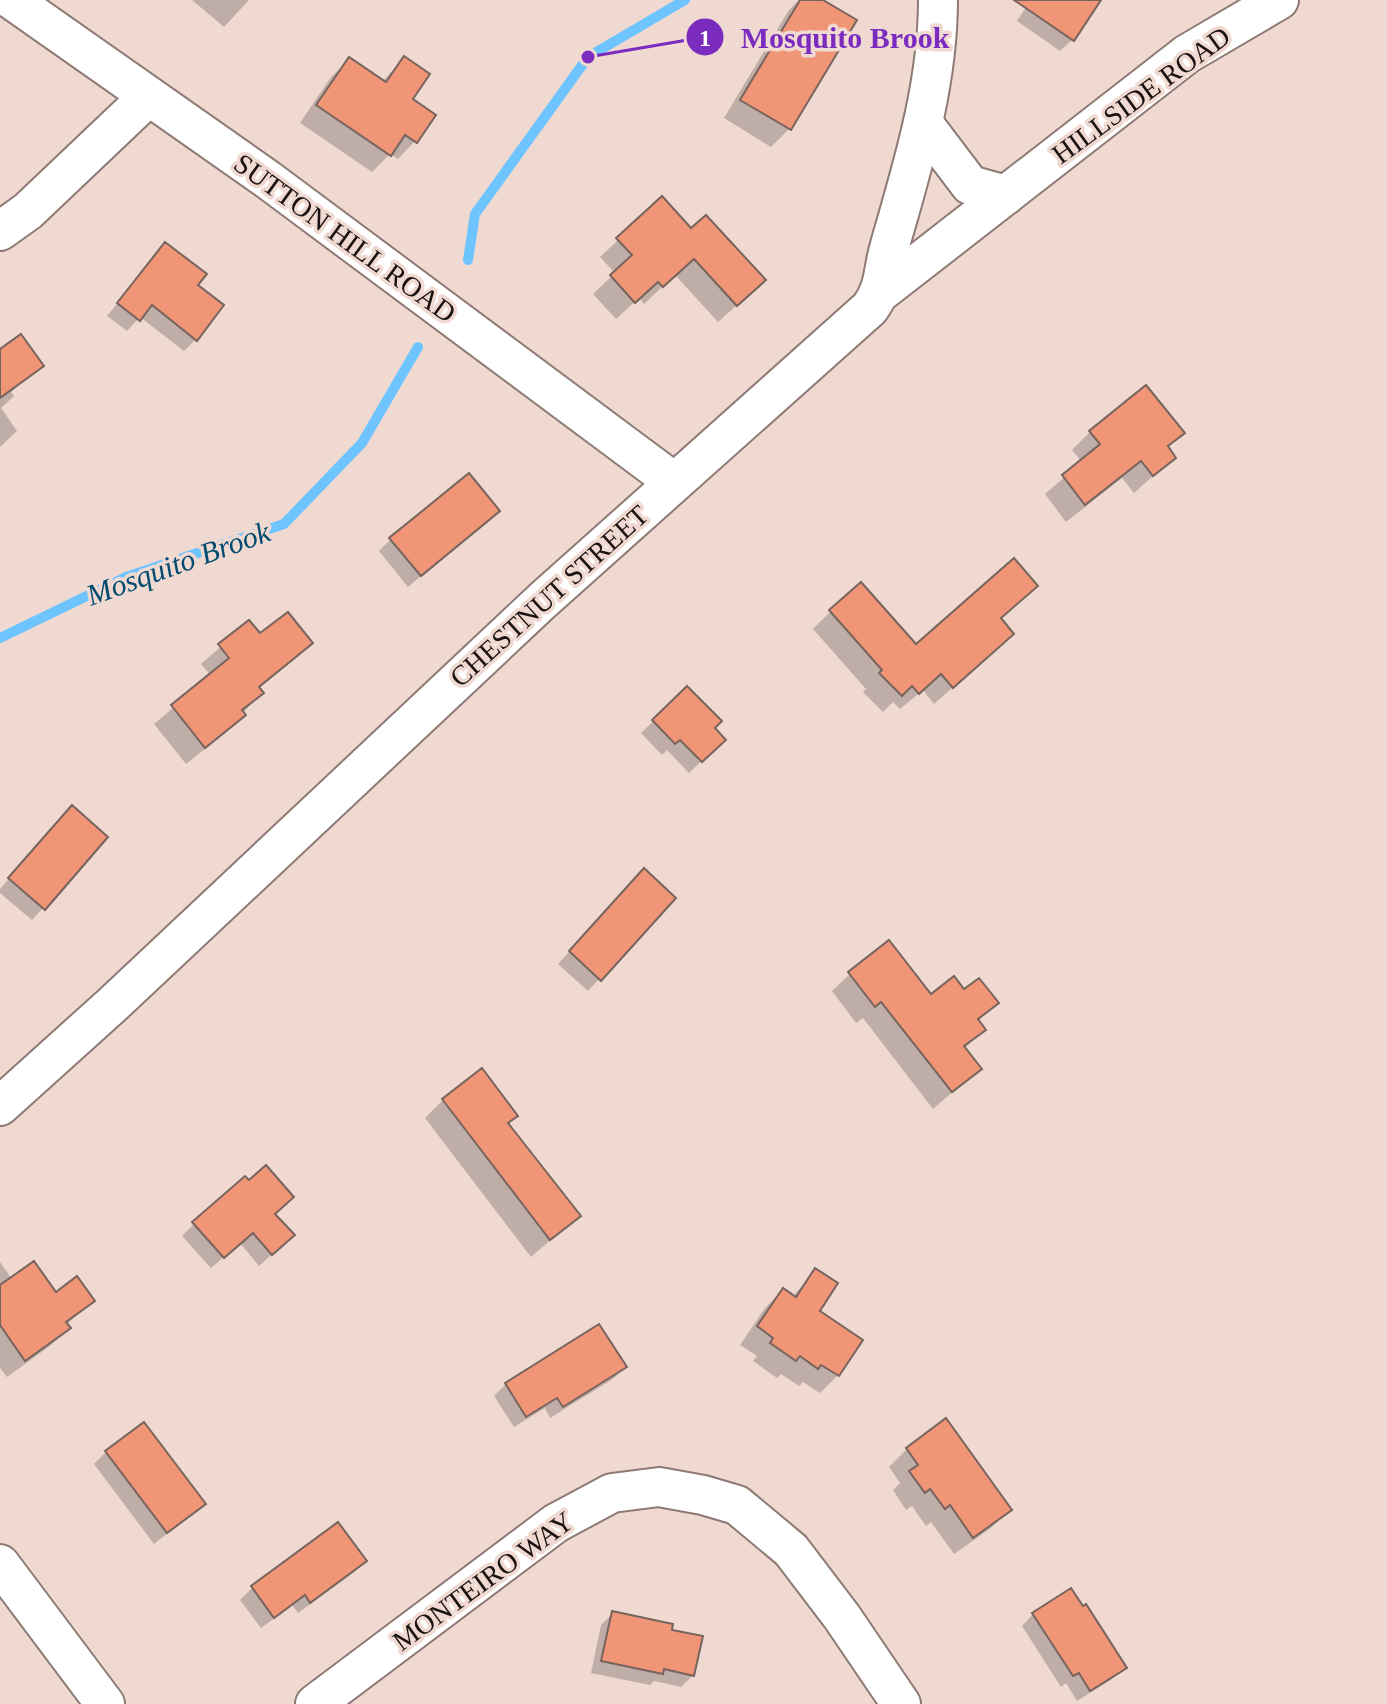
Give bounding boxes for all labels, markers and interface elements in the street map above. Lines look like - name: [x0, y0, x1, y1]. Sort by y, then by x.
- callout: Mosquito Brook: [685, 10, 965, 64]
- street label: HILLSIDE ROAD: [1046, 20, 1236, 170]
- text: Mosquito Brook: [741, 21, 950, 54]
- text: 1: [699, 25, 711, 51]
- street label: SUTTON HILL ROAD: [228, 147, 462, 329]
- street label: CHESTNUT STREET: [444, 499, 654, 693]
- water label: Mosquito Brook: [81, 514, 275, 612]
- street label: MONTEIRO WAY: [387, 1505, 579, 1657]

